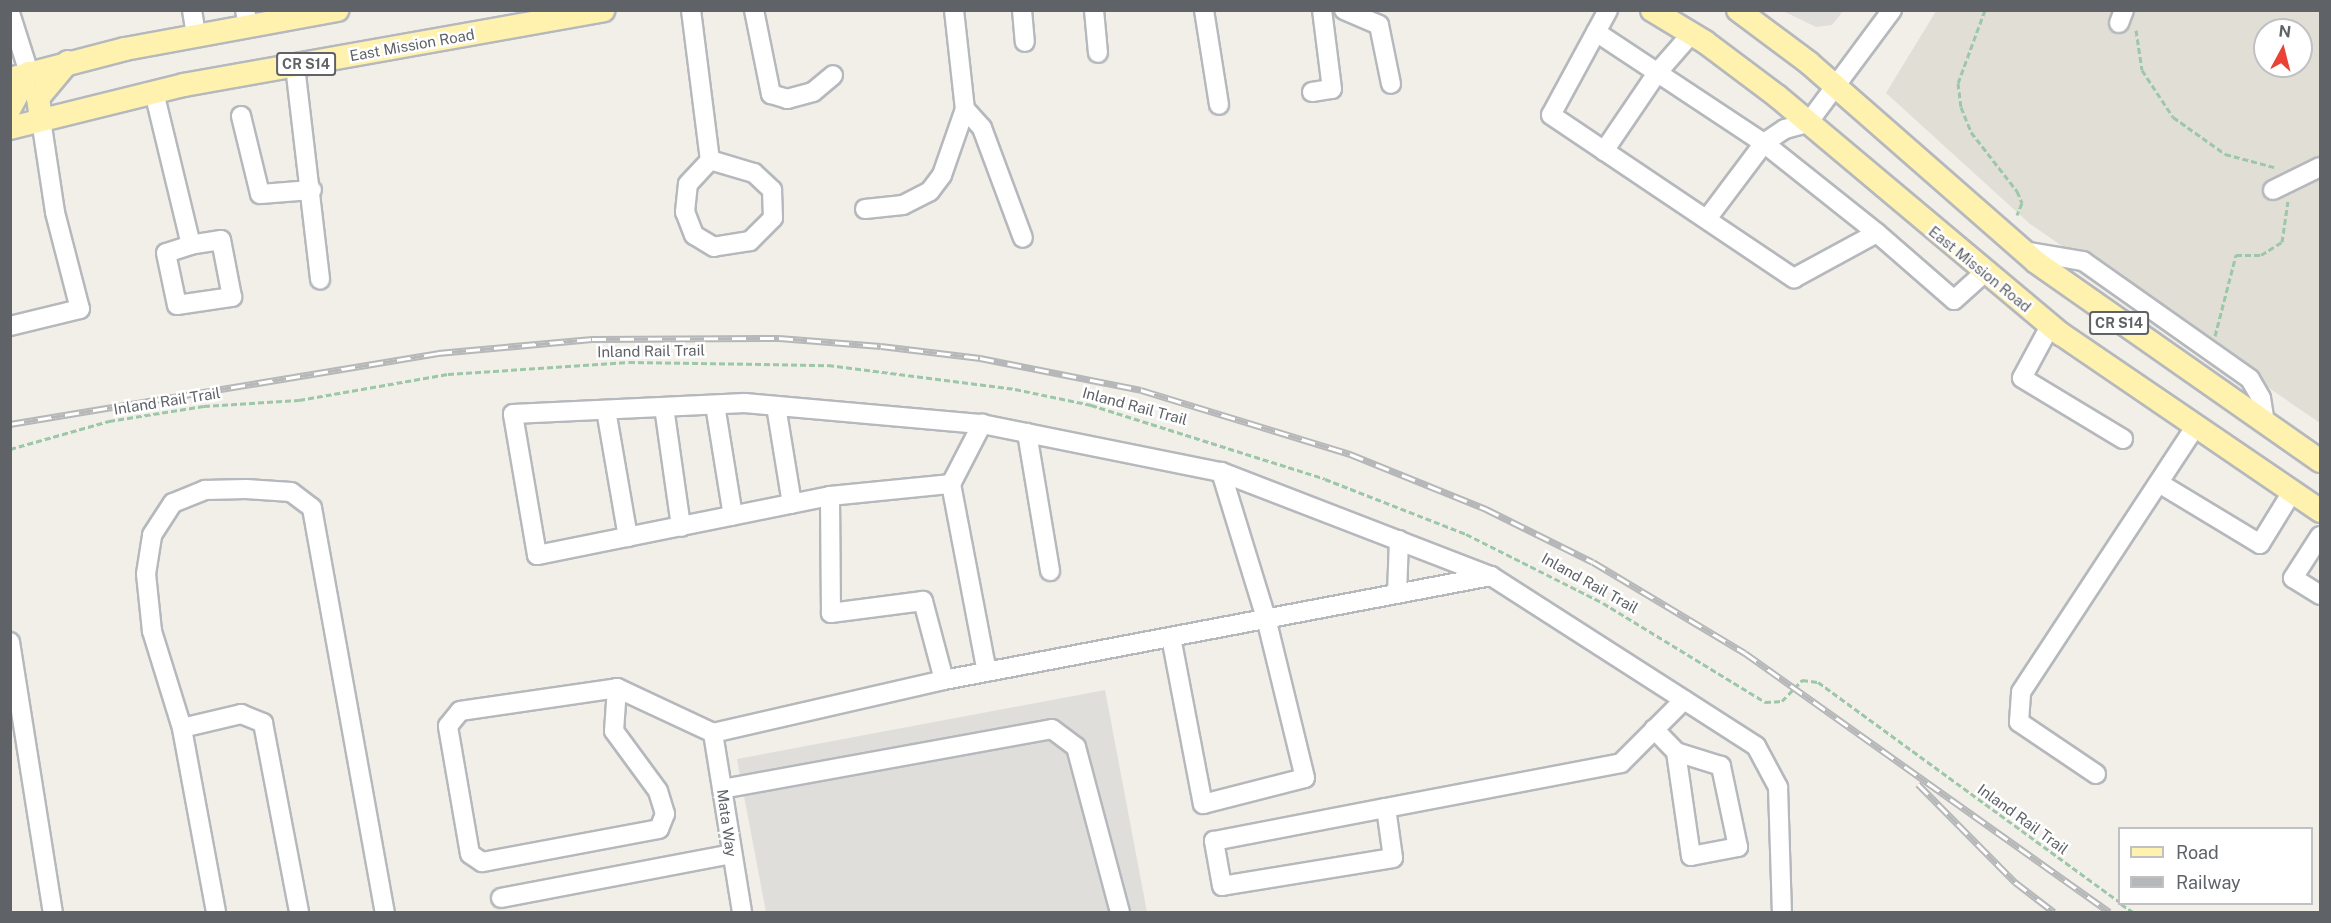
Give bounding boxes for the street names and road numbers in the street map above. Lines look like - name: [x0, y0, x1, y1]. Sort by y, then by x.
- street label: East Mission Road: [348, 25, 476, 65]
- road number: CR S14: [276, 53, 336, 75]
- street label: East Mission Road: [1925, 222, 2035, 316]
- road number: CR S14: [2089, 312, 2149, 334]
- street label: Inland Rail Trail: [597, 341, 705, 361]
- street label: Inland Rail Trail: [1081, 383, 1189, 429]
- street label: Inland Rail Trail: [112, 384, 222, 418]
- street label: Inland Rail Trail: [1538, 549, 1642, 617]
- street label: Inland Rail Trail: [1974, 780, 2072, 858]
- street label: Mata Way: [713, 788, 741, 858]

